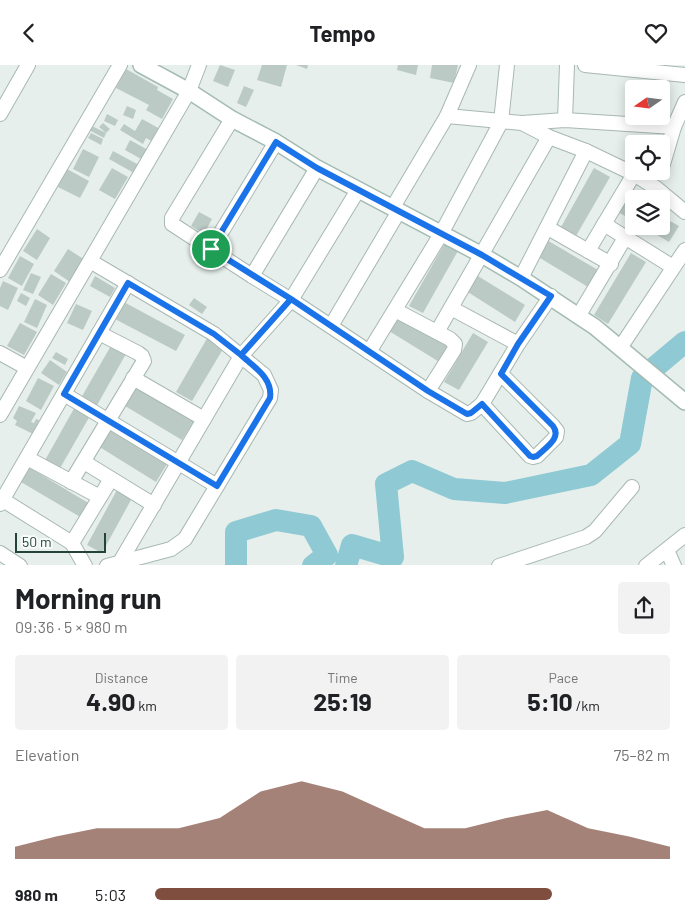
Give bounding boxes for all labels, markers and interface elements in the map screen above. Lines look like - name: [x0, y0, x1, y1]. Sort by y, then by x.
- icon: back: [15, 19, 43, 47]
- icon: heart: [642, 19, 670, 47]
- text: Tempo: [309, 20, 376, 46]
- north arrow: [625, 80, 670, 125]
- map controls: [625, 80, 670, 235]
- button: locate: [625, 135, 670, 180]
- button: layers: [625, 190, 670, 235]
- pin: [190, 228, 232, 270]
- icon: arrive: [197, 235, 225, 263]
- scale bar: [15, 531, 106, 554]
- text: 50 m: [22, 533, 51, 550]
- text: Morning run: [15, 581, 162, 615]
- button: share: [618, 582, 670, 634]
- text: 09:36 · 5 × 980 m: [15, 617, 128, 636]
- text: Distance: [95, 669, 148, 686]
- text: Time: [327, 669, 358, 686]
- text: Pace: [548, 669, 579, 686]
- text: 4.90: [86, 686, 136, 716]
- text: 25:19: [313, 686, 372, 716]
- text: 5:10: [527, 686, 573, 716]
- text: km: [136, 697, 157, 714]
- text: /km: [573, 697, 600, 714]
- text: Elevation: [15, 745, 79, 764]
- text: 75–82 m: [614, 745, 670, 764]
- text: 980 m: [15, 885, 58, 904]
- text: 5:03: [95, 885, 126, 904]

